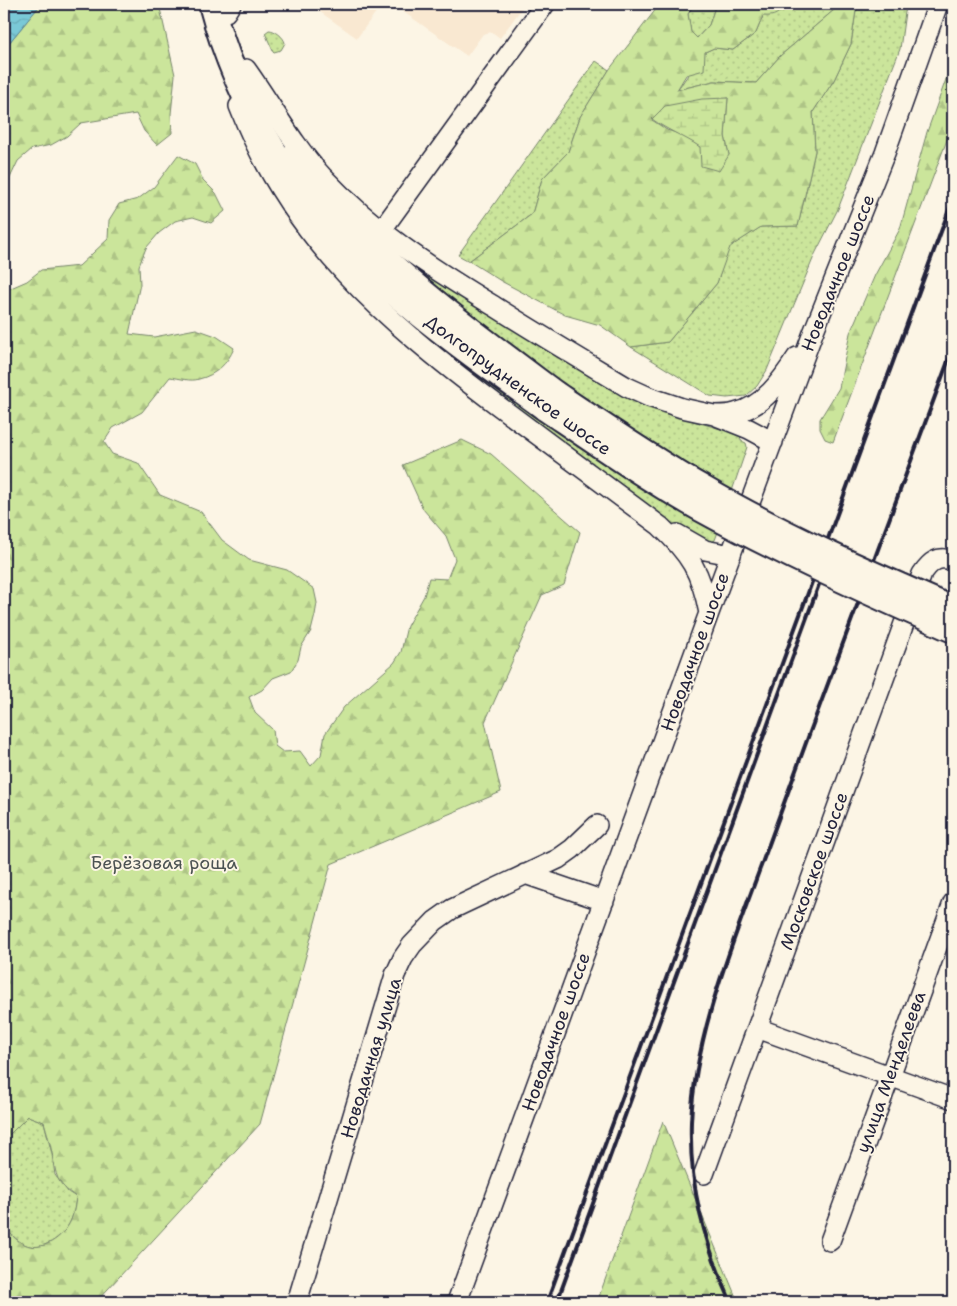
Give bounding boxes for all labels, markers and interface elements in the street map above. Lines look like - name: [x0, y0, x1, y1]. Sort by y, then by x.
- street label: Новодачное шоссе: [795, 191, 881, 355]
- street label: Долгопрудненское шоссе: [420, 309, 616, 461]
- street label: Новодачное шоссе: [655, 569, 735, 735]
- street label: Московское шоссе: [774, 789, 854, 953]
- park label: Берёзовая роща: [91, 851, 237, 875]
- street label: Новодачное шоссе: [516, 949, 596, 1115]
- street label: Новодачная улица: [335, 974, 407, 1142]
- street label: улица Менделеева: [851, 988, 931, 1156]

